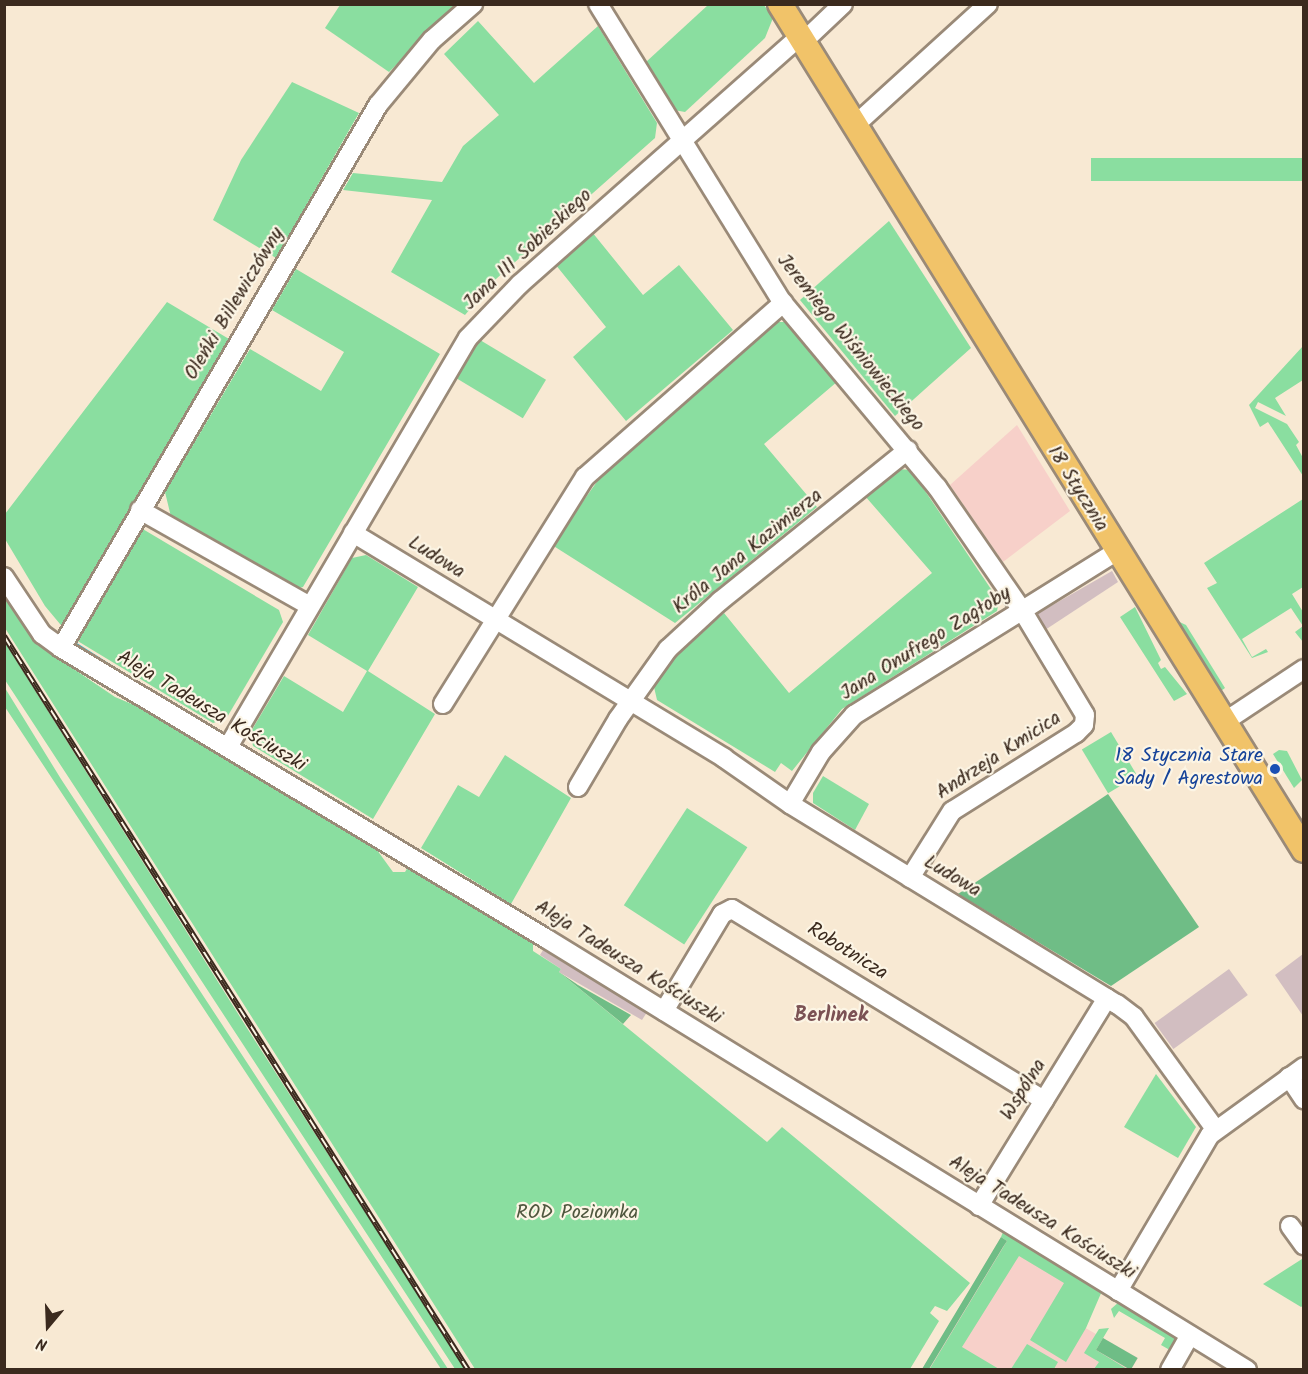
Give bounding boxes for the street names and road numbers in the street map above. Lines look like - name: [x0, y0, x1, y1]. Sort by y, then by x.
- street label: Jana III Sobieskiego: [459, 184, 597, 316]
- street label: Oleńki Billewiczówny: [180, 223, 290, 385]
- street label: Jeremiego Wiśniowieckiego: [771, 249, 929, 437]
- street label: 18 Stycznia: [1041, 442, 1113, 536]
- street label: Króla Jana Kazimierza: [668, 484, 828, 620]
- street label: Ludowa: [403, 531, 469, 585]
- street label: Jana Onufrego Zagłoby: [836, 582, 1016, 706]
- street label: Aleja Tadeusza Kościuszki: [112, 646, 310, 778]
- street label: Andrzeja Kmicica: [932, 707, 1066, 805]
- street label: Ludowa: [919, 851, 985, 903]
- street label: Aleja Tadeusza Kościuszki: [530, 896, 726, 1030]
- street label: Robotnicza: [802, 918, 892, 986]
- street label: Wspólna: [996, 1055, 1052, 1125]
- street label: Aleja Tadeusza Kościuszki: [944, 1151, 1140, 1285]

